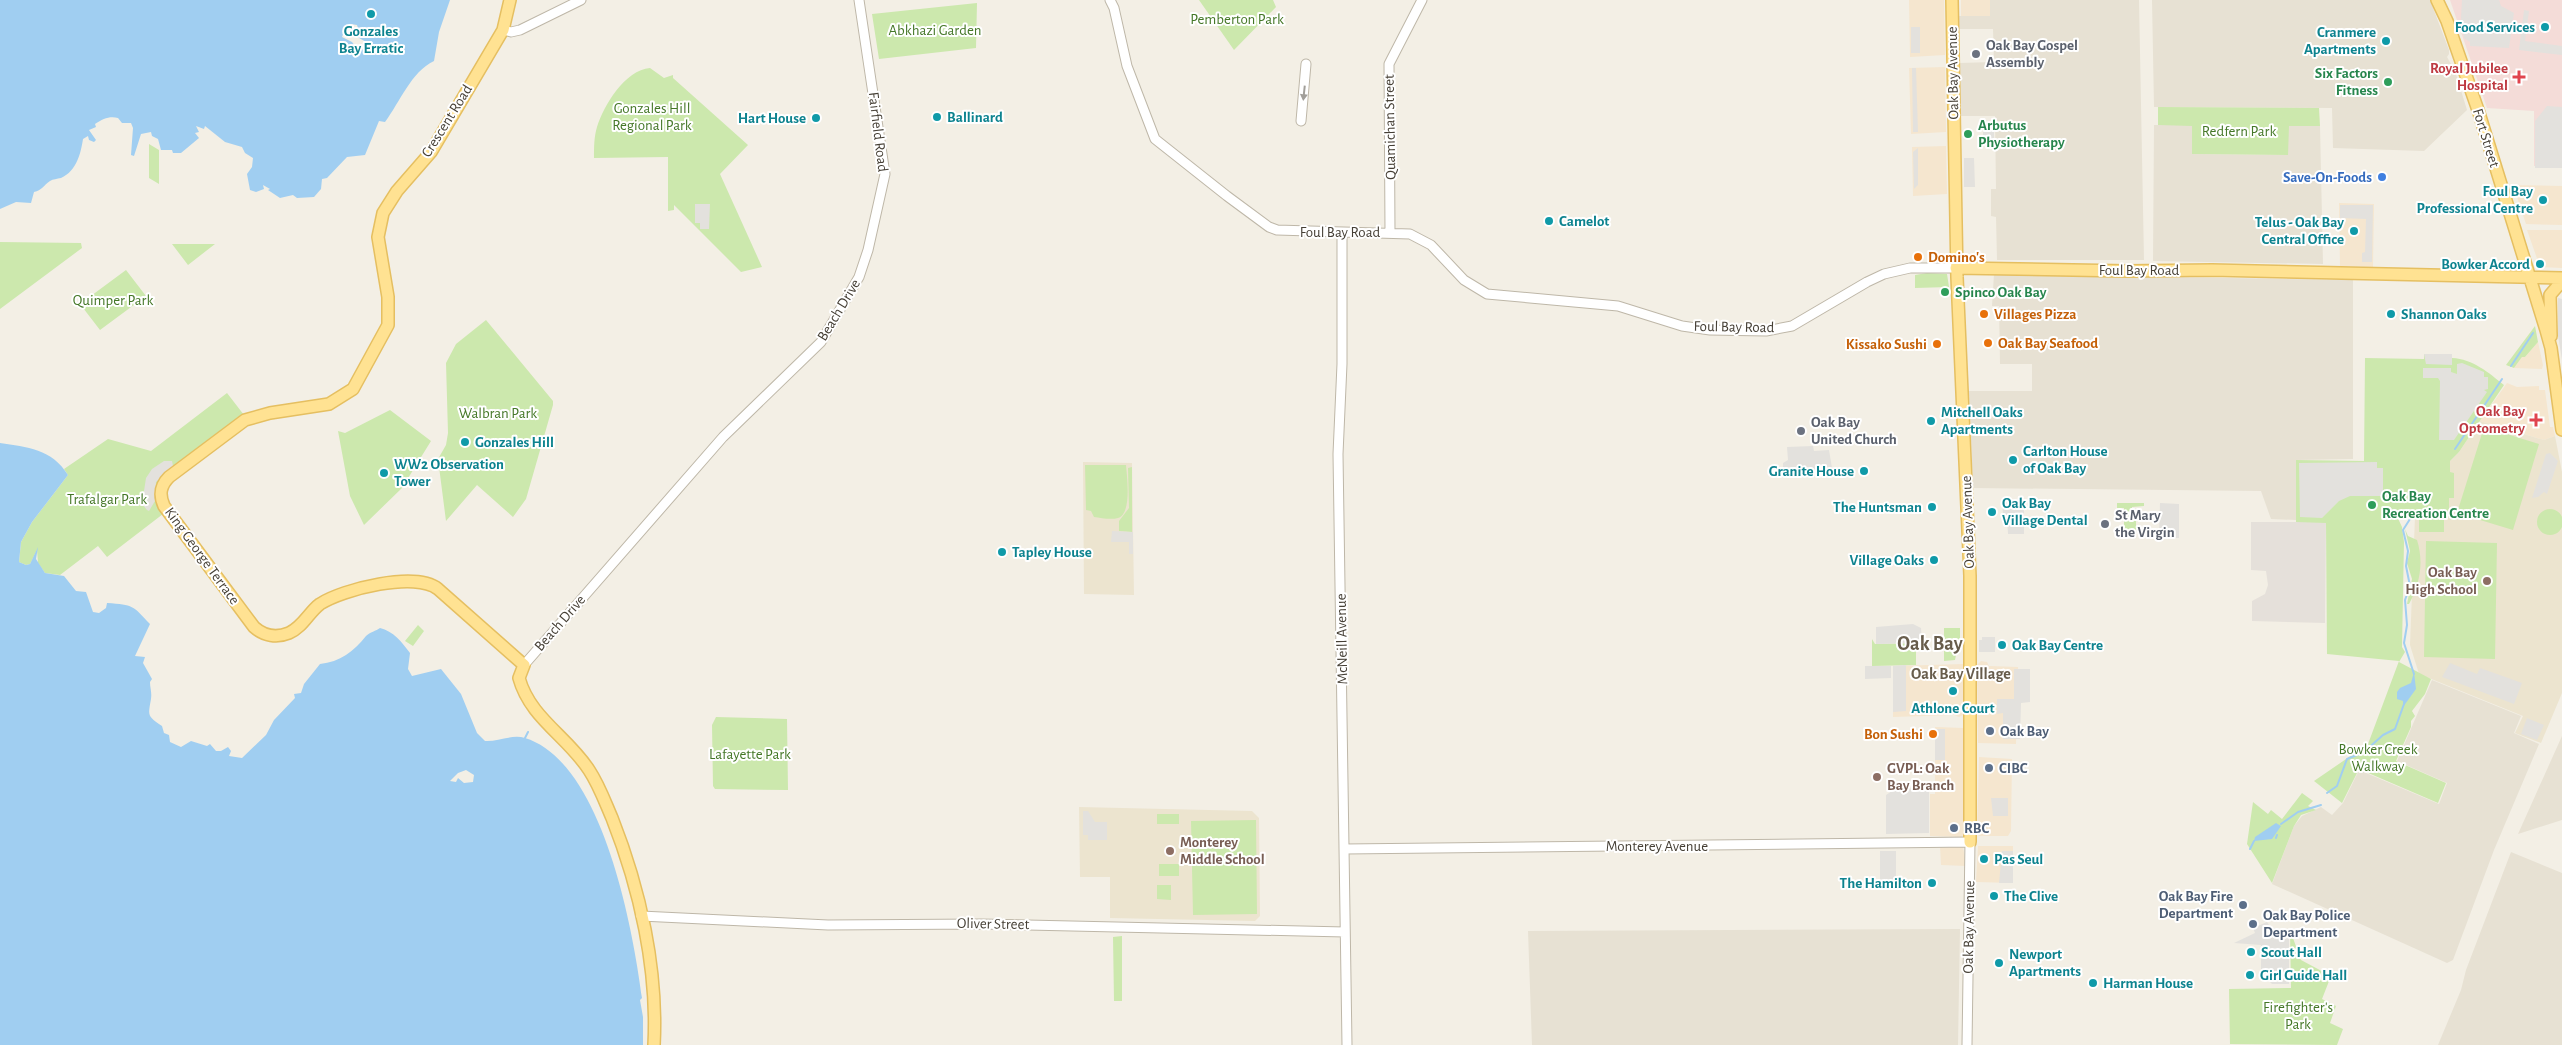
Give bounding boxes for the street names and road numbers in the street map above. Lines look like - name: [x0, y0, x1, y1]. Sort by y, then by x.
- street label: Oak Bay Avenue: [1945, 26, 1961, 120]
- street label: Quamichan Street: [1382, 74, 1398, 180]
- street label: Crescent Road: [419, 82, 475, 160]
- street label: Fairfield Road: [866, 91, 890, 173]
- street label: Fort Street: [2470, 107, 2502, 169]
- street label: Foul Bay Road: [1300, 225, 1381, 240]
- street label: Foul Bay Road: [2099, 263, 2180, 278]
- street label: Beach Drive: [815, 277, 863, 343]
- street label: Foul Bay Road: [1694, 319, 1775, 335]
- street label: Oak Bay Avenue: [1959, 475, 1977, 569]
- street label: King George Terrace: [162, 505, 242, 607]
- street label: Beach Drive: [532, 592, 588, 654]
- street label: McNeill Avenue: [1334, 593, 1350, 685]
- street label: Monterey Avenue: [1606, 839, 1708, 854]
- street label: Oak Bay Avenue: [1961, 880, 1977, 974]
- street label: Oliver Street: [957, 916, 1030, 932]

